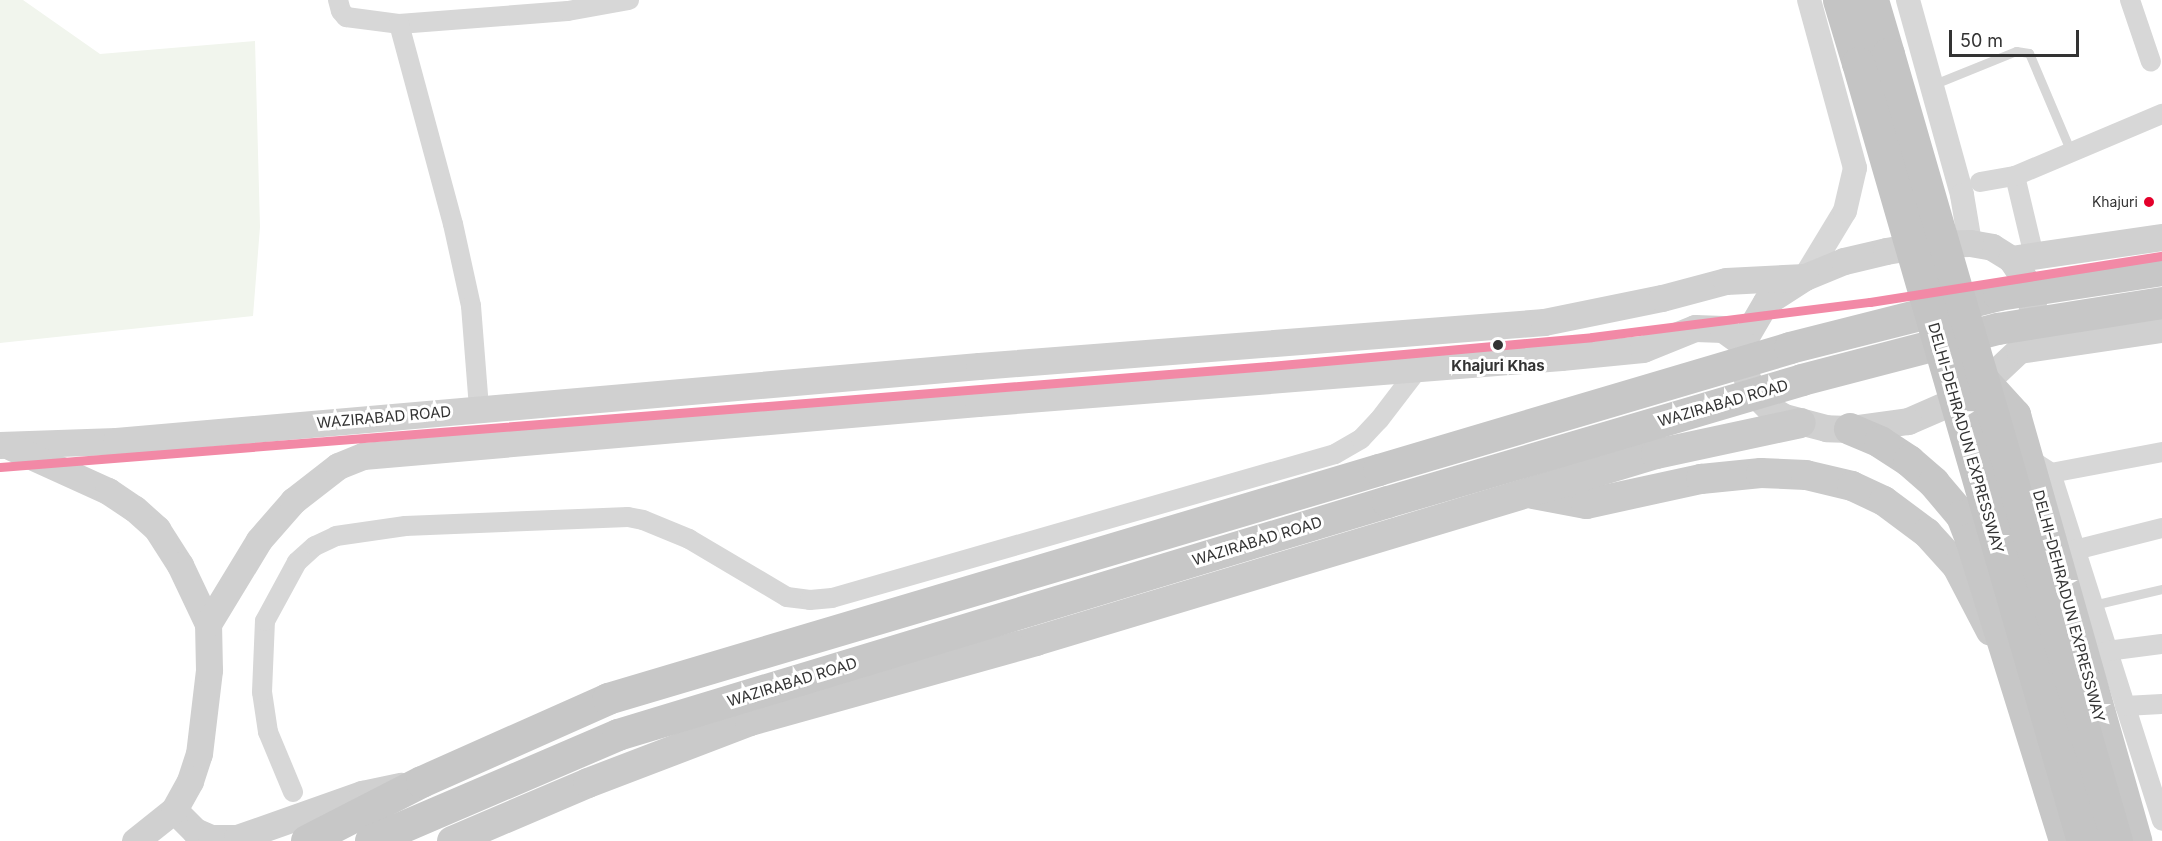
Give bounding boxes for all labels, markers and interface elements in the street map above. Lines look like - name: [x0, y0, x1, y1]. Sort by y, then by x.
- scale bar: [1952, 18, 2082, 56]
- text: 50 m: [1960, 30, 2003, 51]
- place label: Khajuri: [2092, 194, 2138, 210]
- marker: Khajuri: [2143, 196, 2155, 208]
- street label: DELHI-DEHRADUN EXPRESSWAY: [1924, 321, 2008, 555]
- marker: Khajuri Khas: [1488, 335, 1508, 355]
- place label: Khajuri Khas: [1451, 357, 1545, 375]
- street label: WAZIRABAD ROAD: [1656, 376, 1790, 430]
- street label: WAZIRABAD ROAD: [316, 402, 452, 432]
- street label: DELHI–DEHRADUN EXPRESSWAY: [2029, 488, 2109, 724]
- street label: WAZIRABAD ROAD: [1190, 513, 1324, 569]
- street label: WAZIRABAD ROAD: [725, 654, 859, 710]

